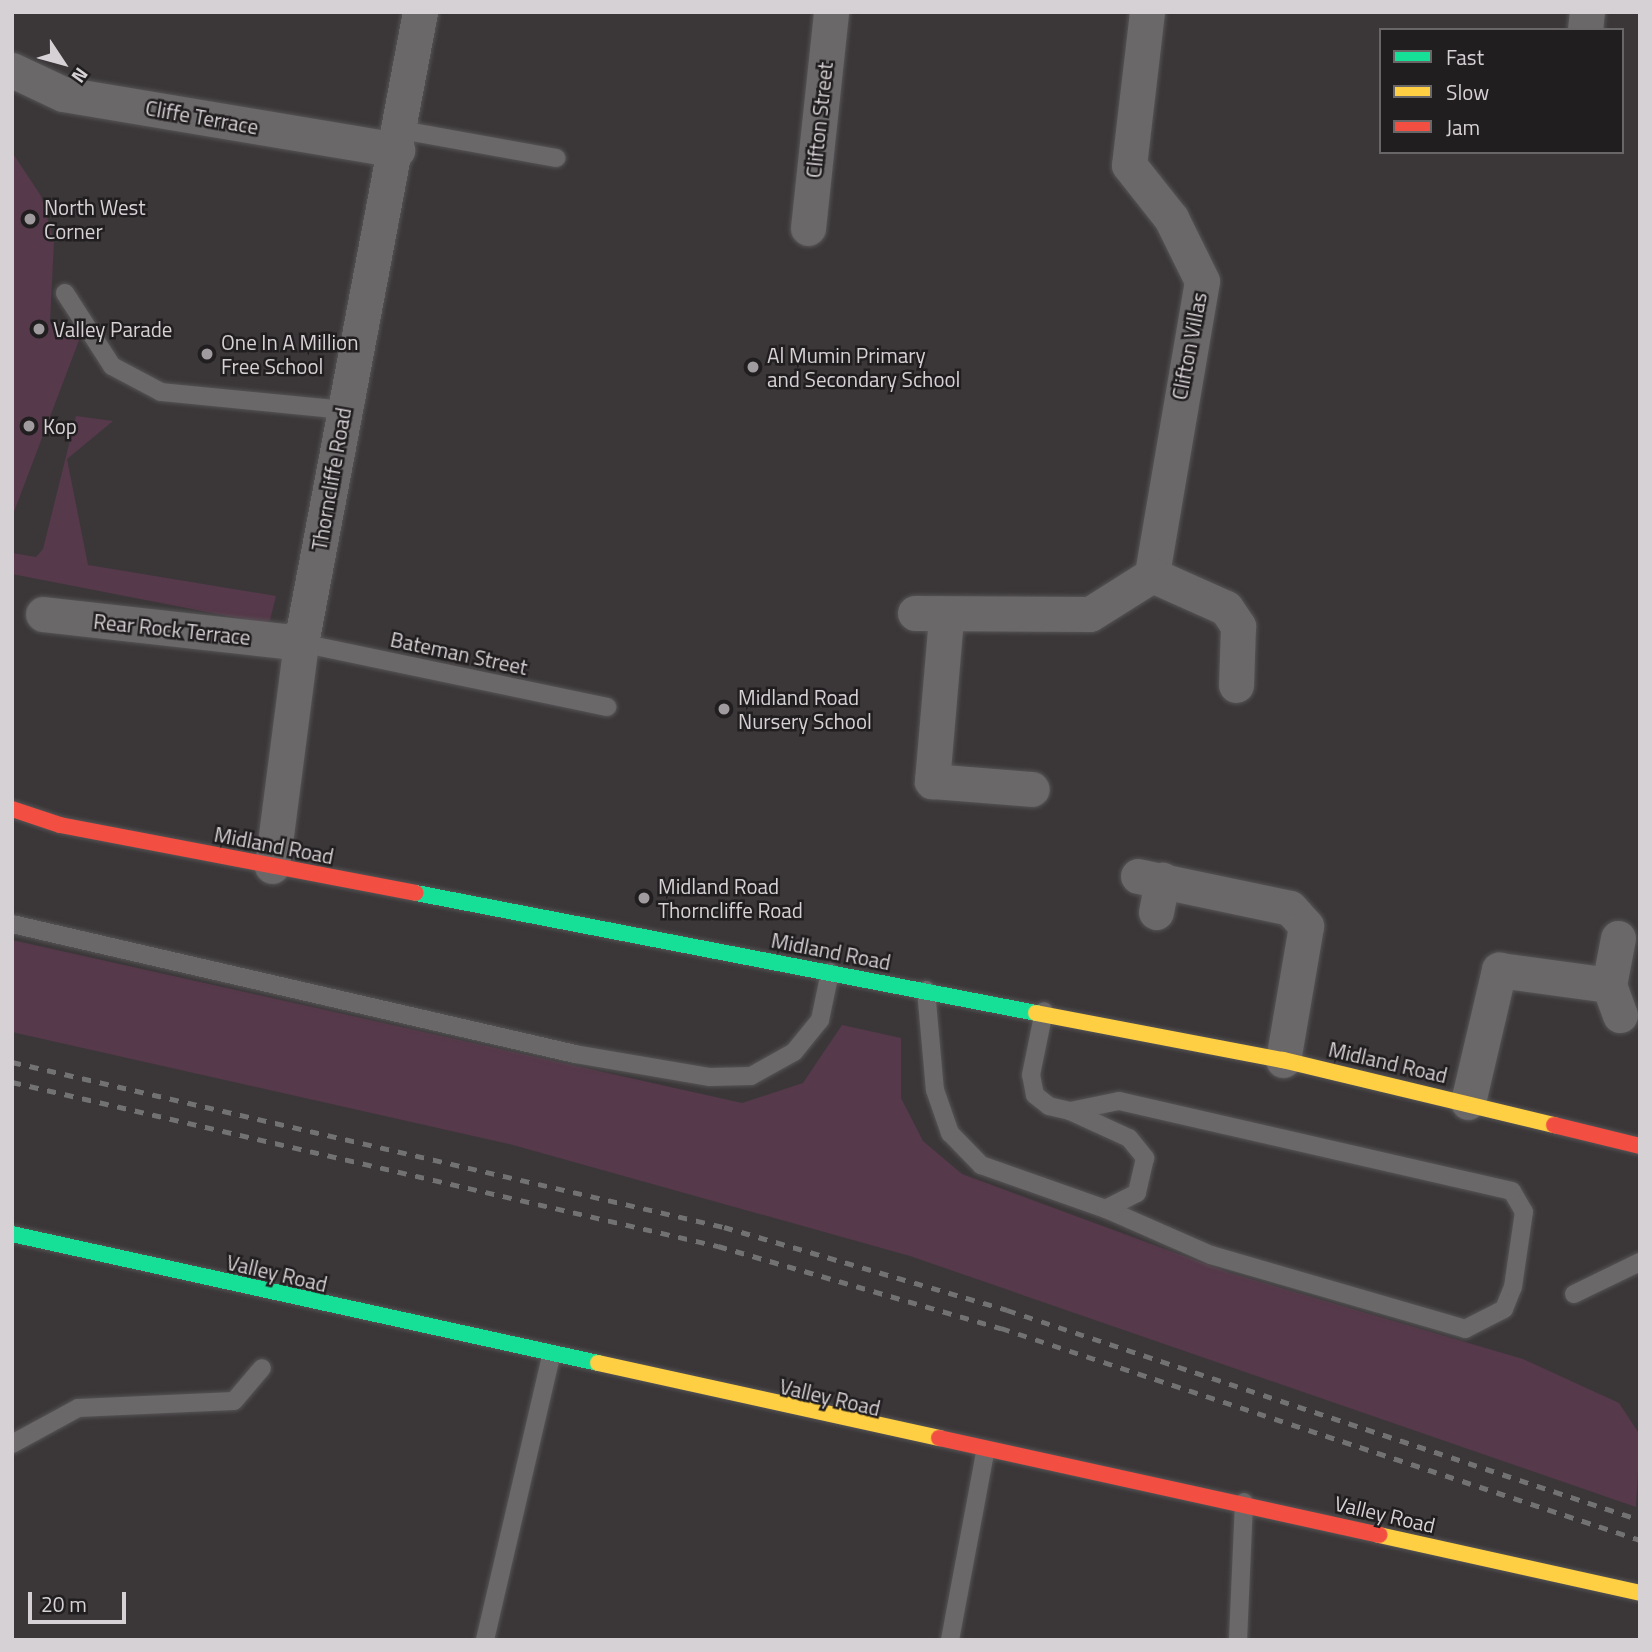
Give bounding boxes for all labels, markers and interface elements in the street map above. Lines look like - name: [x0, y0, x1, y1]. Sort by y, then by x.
- north arrow: [28, 28, 98, 98]
- legend: [1379, 28, 1624, 154]
- text: Fast: [1446, 41, 1484, 73]
- street label: Clifton Street: [800, 61, 838, 179]
- text: N: [65, 62, 96, 89]
- text: Slow: [1446, 76, 1489, 108]
- street label: Cliffe Terrace: [144, 95, 260, 139]
- text: Jam: [1446, 111, 1480, 143]
- place label: North West Corner: [44, 194, 146, 244]
- marker: North West Corner: [22, 211, 38, 227]
- street label: Clifton Villas: [1166, 290, 1212, 402]
- place label: Valley Parade: [53, 316, 172, 342]
- marker: Valley Parade: [31, 321, 47, 337]
- place label: One In A Million Free School: [221, 329, 358, 379]
- place label: Al Mumin Primary and Secondary School: [767, 342, 960, 392]
- marker: One In A Million Free School: [199, 346, 215, 362]
- marker: Al Mumin Primary and Secondary School: [745, 359, 761, 375]
- street label: Thorncliffe Road: [306, 405, 356, 553]
- place label: Kop: [43, 413, 77, 439]
- marker: Kop: [21, 418, 37, 434]
- street label: Rear Rock Terrace: [92, 608, 252, 650]
- street label: Bateman Street: [388, 626, 530, 680]
- place label: Midland Road Nursery School: [738, 684, 872, 734]
- marker: Midland Road Nursery School: [716, 701, 732, 717]
- street label: Midland Road: [212, 821, 336, 869]
- place label: Midland Road Thorncliffe Road: [658, 873, 803, 923]
- marker: Midland Road Thorncliffe Road: [636, 890, 652, 906]
- street label: Midland Road: [769, 927, 893, 975]
- street label: Midland Road: [1326, 1036, 1450, 1088]
- street label: Valley Road: [224, 1249, 330, 1297]
- street label: Valley Road: [777, 1373, 883, 1421]
- street label: Valley Road: [1332, 1490, 1438, 1538]
- scale bar: [32, 1578, 130, 1622]
- text: 20 m: [41, 1588, 87, 1620]

